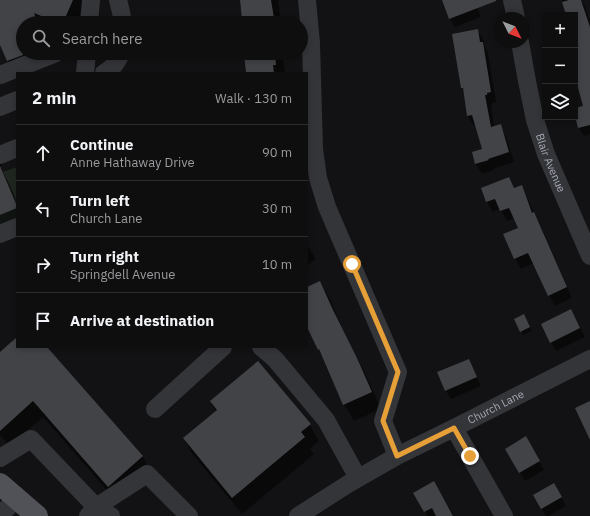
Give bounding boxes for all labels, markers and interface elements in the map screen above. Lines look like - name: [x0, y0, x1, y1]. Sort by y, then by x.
- north arrow: [494, 12, 530, 48]
- map controls: [542, 12, 578, 120]
- button: +: [542, 12, 578, 48]
- search box: [16, 16, 308, 60]
- icon: search: [30, 27, 52, 49]
- text: Search here: [62, 29, 142, 48]
- button: −: [542, 48, 578, 84]
- button: layers: [542, 84, 578, 120]
- text: 2 min: [32, 87, 76, 109]
- text: Walk · 130 m: [215, 90, 292, 107]
- street label: Blair Avenue: [533, 132, 569, 194]
- text: Continue: [70, 135, 134, 154]
- icon: ahead: [32, 142, 54, 164]
- text: 90 m: [262, 144, 292, 161]
- text: Anne Hathaway Drive: [70, 154, 195, 171]
- text: Turn left: [70, 191, 130, 210]
- icon: left: [32, 198, 54, 220]
- text: 30 m: [262, 200, 292, 217]
- text: Church Lane: [70, 210, 143, 227]
- text: Turn right: [70, 247, 139, 266]
- icon: right: [32, 254, 54, 276]
- route start: [343, 255, 361, 273]
- text: 10 m: [262, 256, 292, 273]
- text: Springdell Avenue: [70, 266, 175, 283]
- icon: arrive: [32, 310, 54, 332]
- text: Arrive at destination: [70, 311, 214, 330]
- street label: Church Lane: [465, 387, 526, 427]
- route end: [461, 447, 479, 465]

